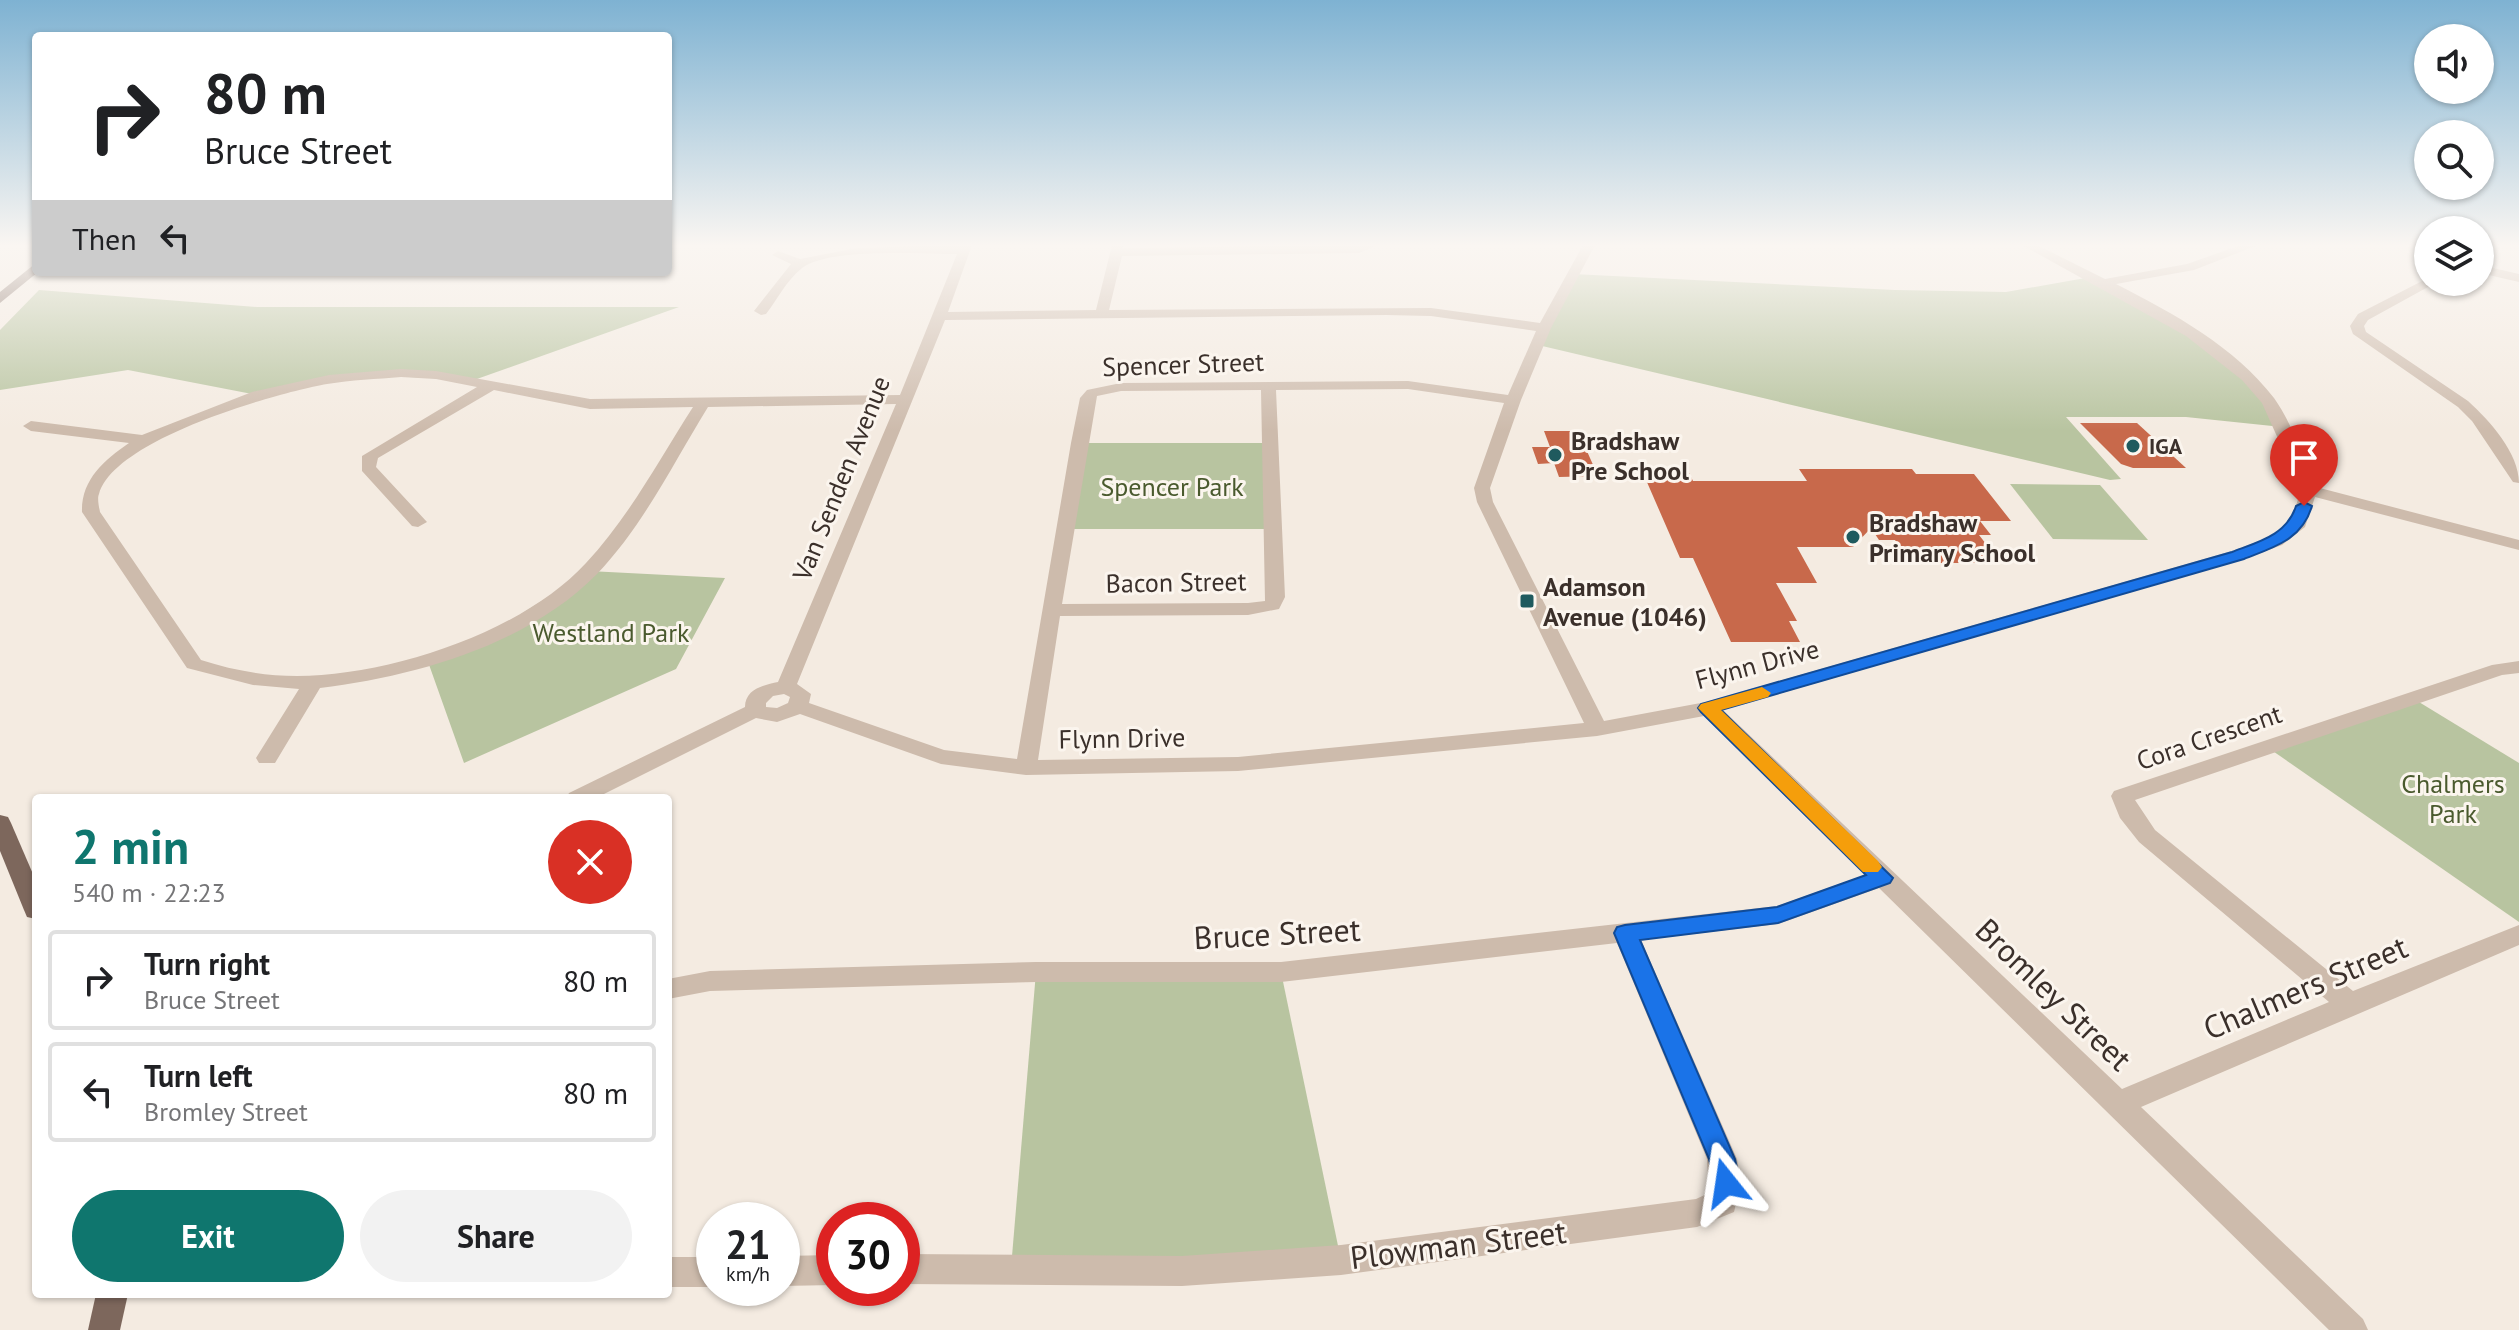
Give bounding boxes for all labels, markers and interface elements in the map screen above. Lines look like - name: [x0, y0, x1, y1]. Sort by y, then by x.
- map controls: [2414, 24, 2494, 296]
- button: sound: [2414, 24, 2494, 104]
- text: 80 m: [204, 57, 327, 129]
- icon: right: [72, 64, 176, 168]
- button: search: [2414, 120, 2494, 200]
- text: Bruce Street: [204, 127, 392, 174]
- icon: left: [153, 216, 197, 260]
- button: layers: [2414, 216, 2494, 296]
- text: Then: [72, 219, 137, 258]
- street label: Spencer Street: [1102, 345, 1265, 383]
- street label: Van Senden Avenue: [785, 371, 897, 586]
- place label: Bradshaw Pre School: [1571, 424, 1689, 487]
- pin: [2270, 424, 2338, 506]
- place label: IGA: [2149, 432, 2183, 460]
- icon: arrive: [2282, 436, 2326, 480]
- marker: IGA: [2124, 437, 2142, 455]
- marker: Bradshaw Pre School: [1546, 446, 1564, 464]
- park label: Spencer Park: [1100, 470, 1244, 503]
- place label: Bradshaw Primary School: [1869, 506, 2035, 569]
- marker: Bradshaw Primary School: [1844, 528, 1862, 546]
- street label: Bacon Street: [1105, 564, 1247, 600]
- place label: Adamson Avenue (1046): [1543, 570, 1707, 633]
- marker: Adamson Avenue (1046): [1518, 592, 1536, 610]
- park label: Westland Park: [533, 616, 690, 649]
- street label: Flynn Drive: [1691, 632, 1823, 696]
- street label: Cora Crescent: [2132, 697, 2286, 777]
- street label: Flynn Drive: [1058, 720, 1186, 756]
- park label: Chalmers Park: [2401, 767, 2505, 830]
- text: 2 min: [72, 815, 189, 877]
- button: close: [548, 820, 632, 904]
- text: 540 m · 22:23: [72, 876, 226, 909]
- street label: Bruce Street: [1192, 908, 1362, 958]
- street label: Bromley Street: [1967, 909, 2141, 1079]
- street label: Chalmers Street: [2197, 925, 2414, 1049]
- text: Turn right: [144, 944, 270, 983]
- icon: right: [76, 958, 120, 1002]
- text: 80 m: [563, 961, 628, 1000]
- text: Bruce Street: [144, 983, 280, 1016]
- text: Turn left: [144, 1056, 252, 1095]
- icon: left: [76, 1070, 120, 1114]
- text: 80 m: [563, 1073, 628, 1112]
- text: Bromley Street: [144, 1095, 308, 1128]
- position arrow: [1684, 1141, 1768, 1225]
- button: Exit: [72, 1190, 344, 1282]
- button: Share: [360, 1190, 632, 1282]
- speed limit sign: 30: [816, 1202, 920, 1306]
- street label: Plowman Street: [1348, 1210, 1568, 1278]
- text: 21: [725, 1218, 771, 1270]
- text: km/h: [726, 1261, 770, 1287]

